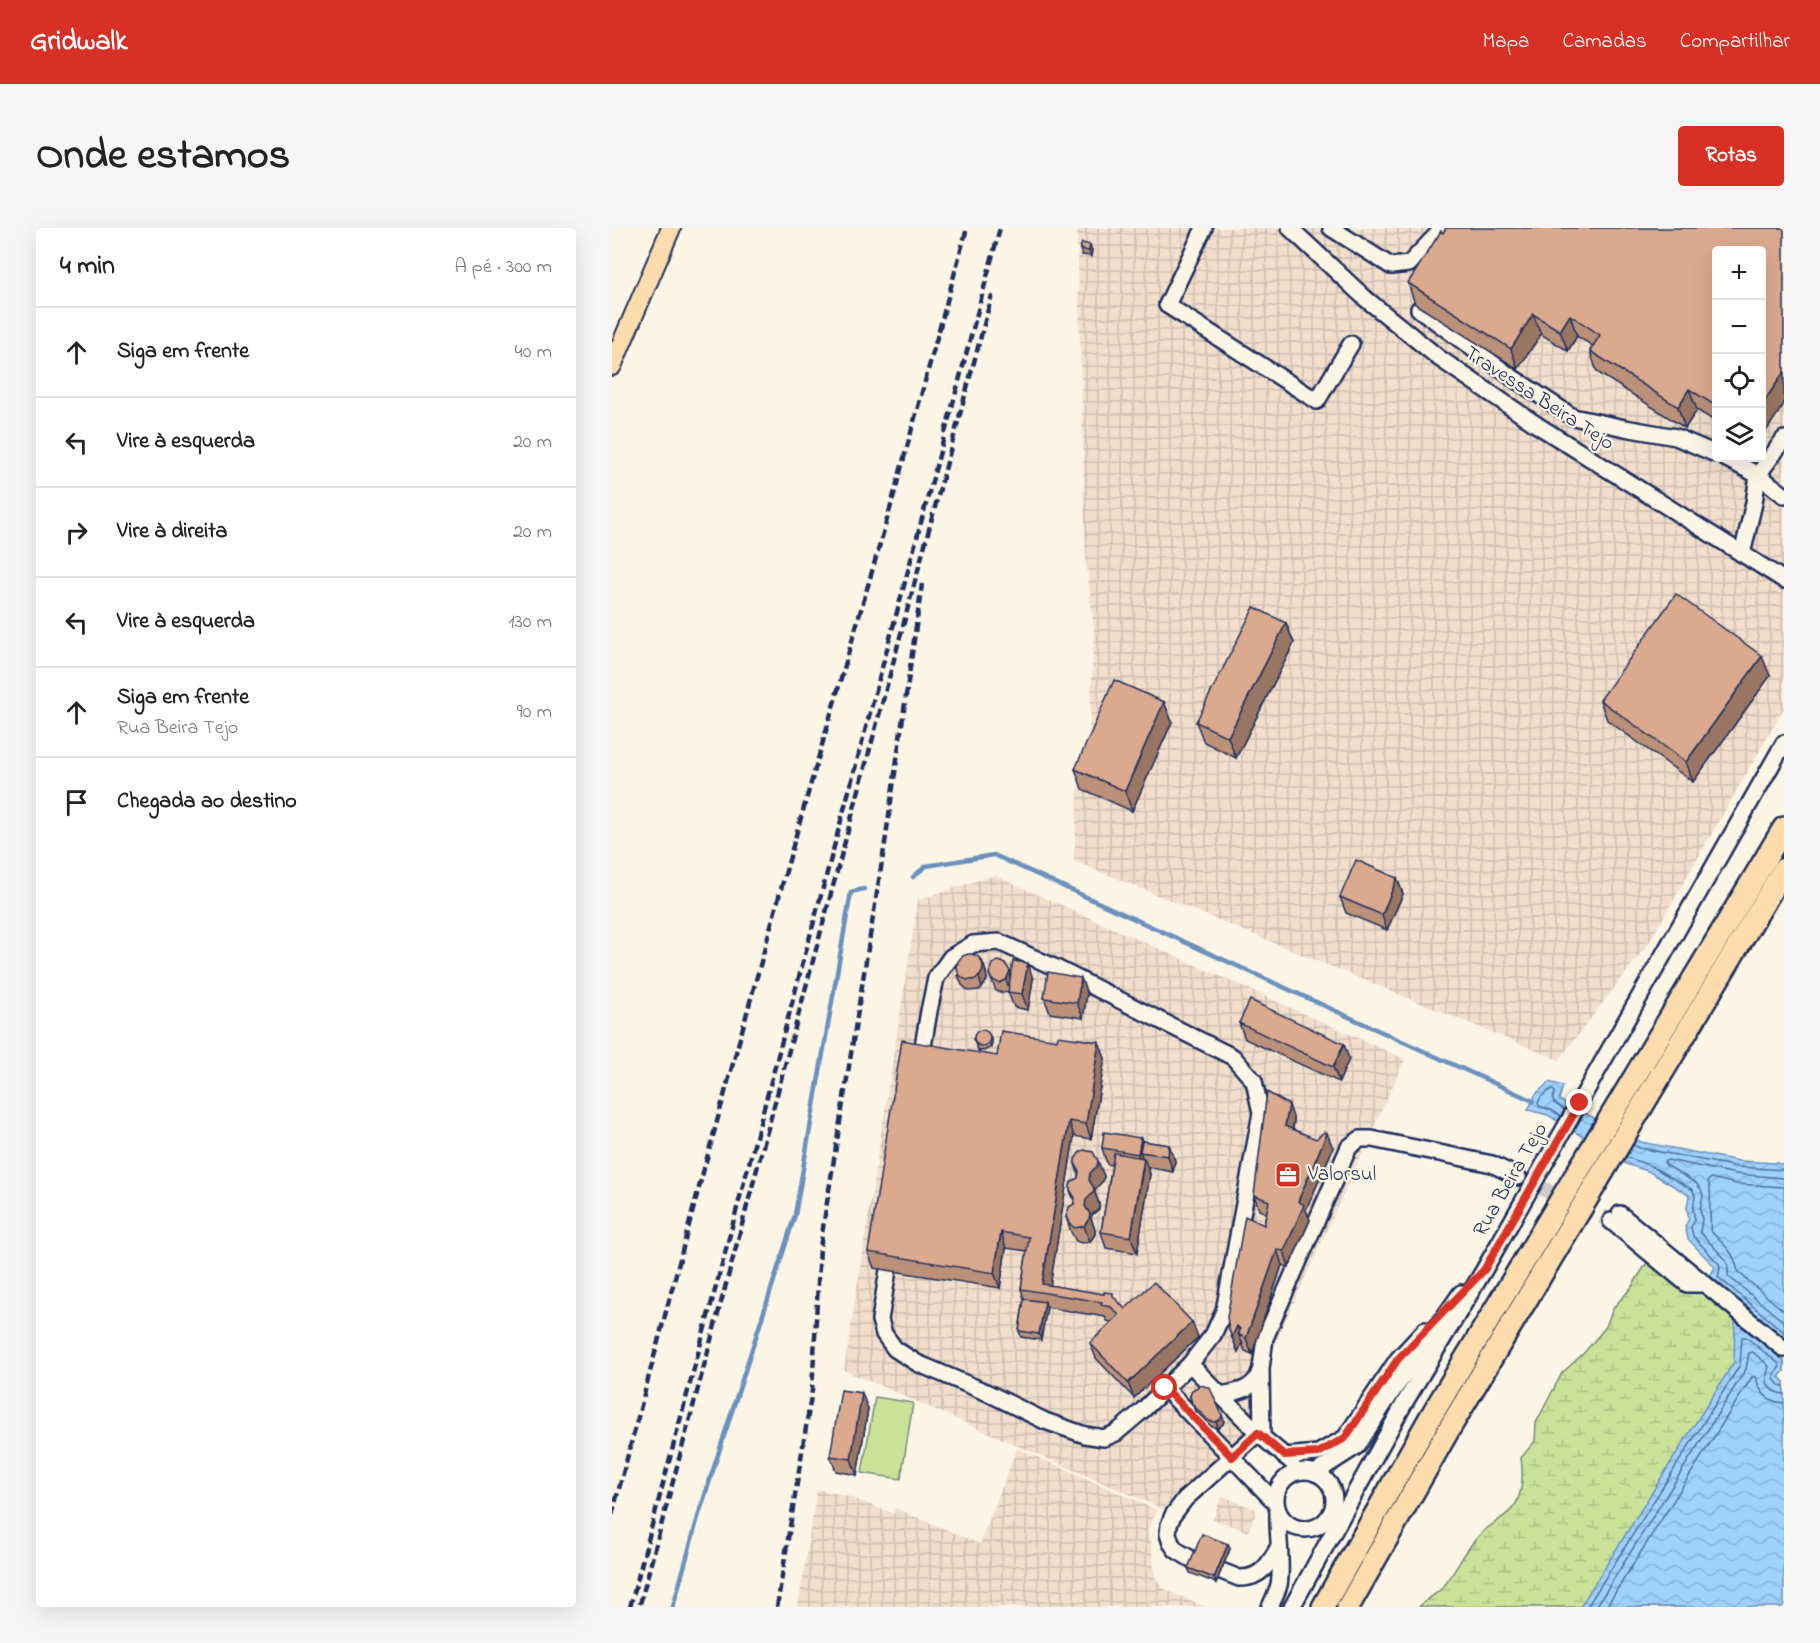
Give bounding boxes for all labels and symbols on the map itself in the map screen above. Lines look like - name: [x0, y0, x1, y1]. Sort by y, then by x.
- street label: Travessa Beira Tejo: [1458, 339, 1620, 459]
- route end: [1566, 1089, 1592, 1115]
- street label: Rua Beira Tejo: [1466, 1117, 1556, 1243]
- office icon: Valorsul: [1273, 1160, 1303, 1190]
- place label: Valorsul: [1307, 1160, 1376, 1190]
- route start: [1151, 1374, 1177, 1400]

